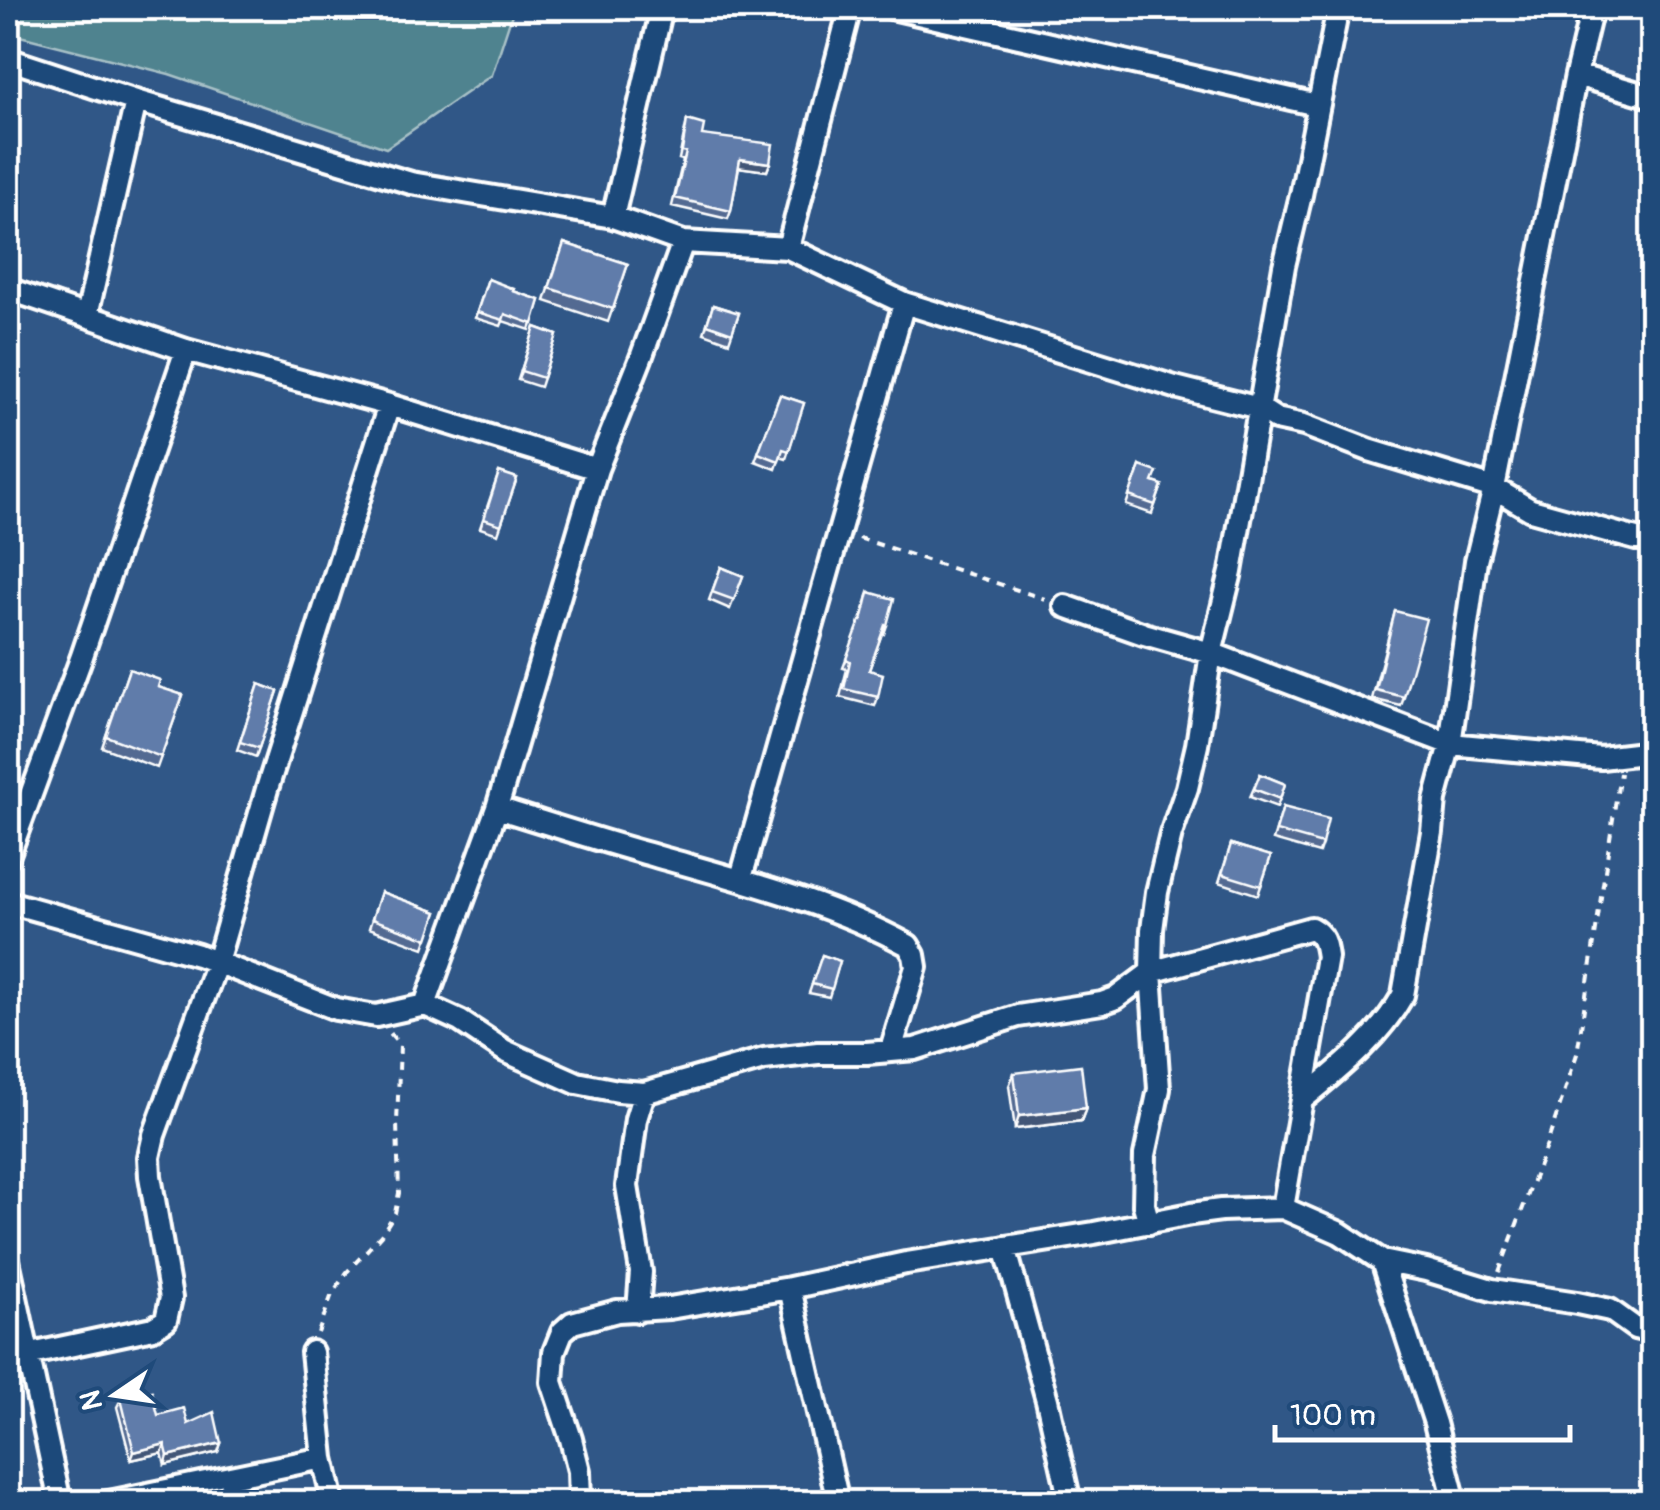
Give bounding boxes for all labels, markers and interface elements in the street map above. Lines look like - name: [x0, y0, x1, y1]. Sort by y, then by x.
- north arrow: [65, 1345, 165, 1445]
- scale bar: [1275, 1380, 1570, 1442]
- text: N: [73, 1387, 111, 1413]
- text: 100 m: [1290, 1397, 1376, 1434]

